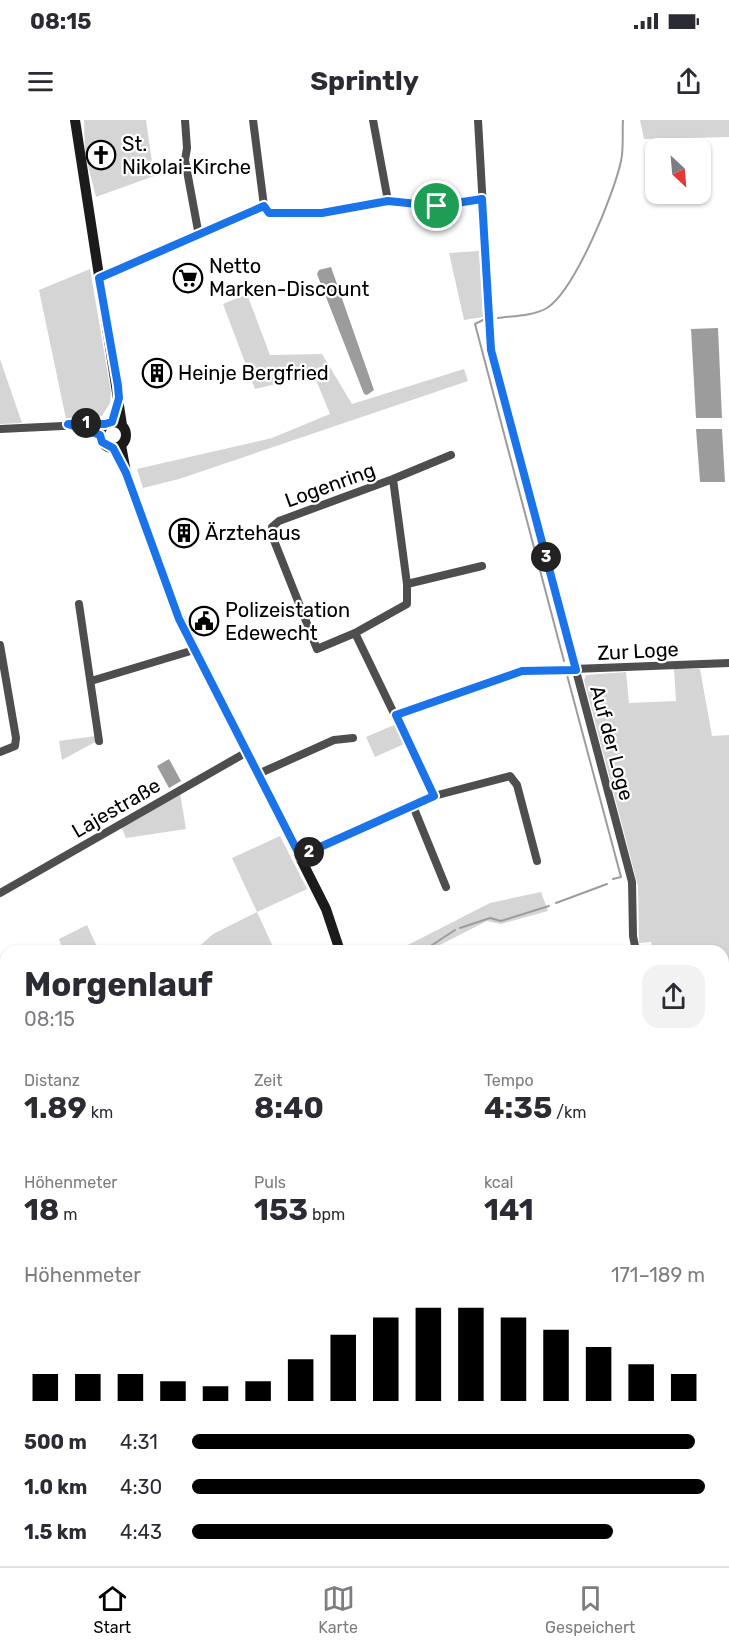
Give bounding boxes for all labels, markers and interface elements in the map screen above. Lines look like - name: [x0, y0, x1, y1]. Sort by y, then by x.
- text: 08:15: [30, 8, 91, 35]
- icon: menu: [24, 65, 57, 98]
- text: Sprintly: [310, 65, 419, 97]
- icon: share: [672, 65, 705, 98]
- place label: St. Nikolai-Kirche: [122, 132, 251, 179]
- north arrow: [645, 138, 711, 204]
- map controls: [645, 138, 711, 204]
- church icon: St. Nikolai-Kirche: [85, 139, 117, 171]
- pin: [411, 180, 462, 231]
- icon: arrive: [420, 189, 453, 222]
- place label: Netto Marken-Discount: [209, 254, 370, 301]
- supermarket icon: Netto Marken-Discount: [172, 262, 204, 294]
- building icon: Heinje Bergfried: [141, 357, 173, 389]
- place label: Heinje Bergfried: [178, 361, 329, 385]
- pin: 1: [71, 408, 101, 438]
- text: 1: [82, 413, 90, 432]
- street label: Logenring: [282, 458, 378, 512]
- building icon: Ärztehaus: [168, 517, 200, 549]
- place label: Ärztehaus: [205, 521, 301, 545]
- pin: 3: [531, 542, 561, 572]
- text: 3: [541, 547, 551, 566]
- place label: Polizeistation Edewecht: [225, 598, 350, 645]
- public building icon: Polizeistation Edewecht: [188, 605, 220, 637]
- street label: Zur Loge: [597, 637, 679, 665]
- street label: Auf der Loge: [585, 683, 639, 803]
- street label: Lajestraße: [67, 773, 165, 843]
- pin: 2: [294, 837, 324, 867]
- text: 2: [304, 842, 314, 861]
- text: Morgenlauf: [24, 965, 213, 1004]
- button: share: [642, 965, 705, 1028]
- text: 08:15: [24, 1007, 75, 1031]
- text: Distanz: [24, 1071, 80, 1090]
- text: Zeit: [254, 1071, 282, 1090]
- text: Tempo: [484, 1071, 534, 1090]
- text: 1.89: [24, 1090, 87, 1126]
- text: 8:40: [254, 1090, 324, 1126]
- text: 4:35: [484, 1090, 552, 1126]
- text: km: [87, 1103, 113, 1122]
- text: /km: [552, 1103, 587, 1122]
- text: Höhenmeter: [24, 1173, 117, 1192]
- text: Puls: [254, 1173, 286, 1192]
- text: kcal: [484, 1173, 513, 1192]
- text: 18: [24, 1192, 59, 1228]
- text: 153: [254, 1192, 308, 1228]
- text: 141: [484, 1192, 534, 1228]
- text: m: [59, 1205, 77, 1224]
- text: bpm: [308, 1205, 345, 1224]
- text: Höhenmeter: [24, 1263, 141, 1287]
- text: 171–189 m: [611, 1263, 705, 1287]
- text: 500 m: [24, 1430, 87, 1454]
- text: 4:31: [120, 1430, 158, 1454]
- text: 1.0 km: [24, 1475, 87, 1499]
- text: 4:30: [120, 1475, 162, 1499]
- text: 1.5 km: [24, 1520, 87, 1544]
- text: 4:43: [120, 1520, 162, 1544]
- tab: Start: [94, 1582, 131, 1637]
- tab: Karte: [318, 1582, 358, 1637]
- tab: Gespeichert: [545, 1582, 635, 1637]

